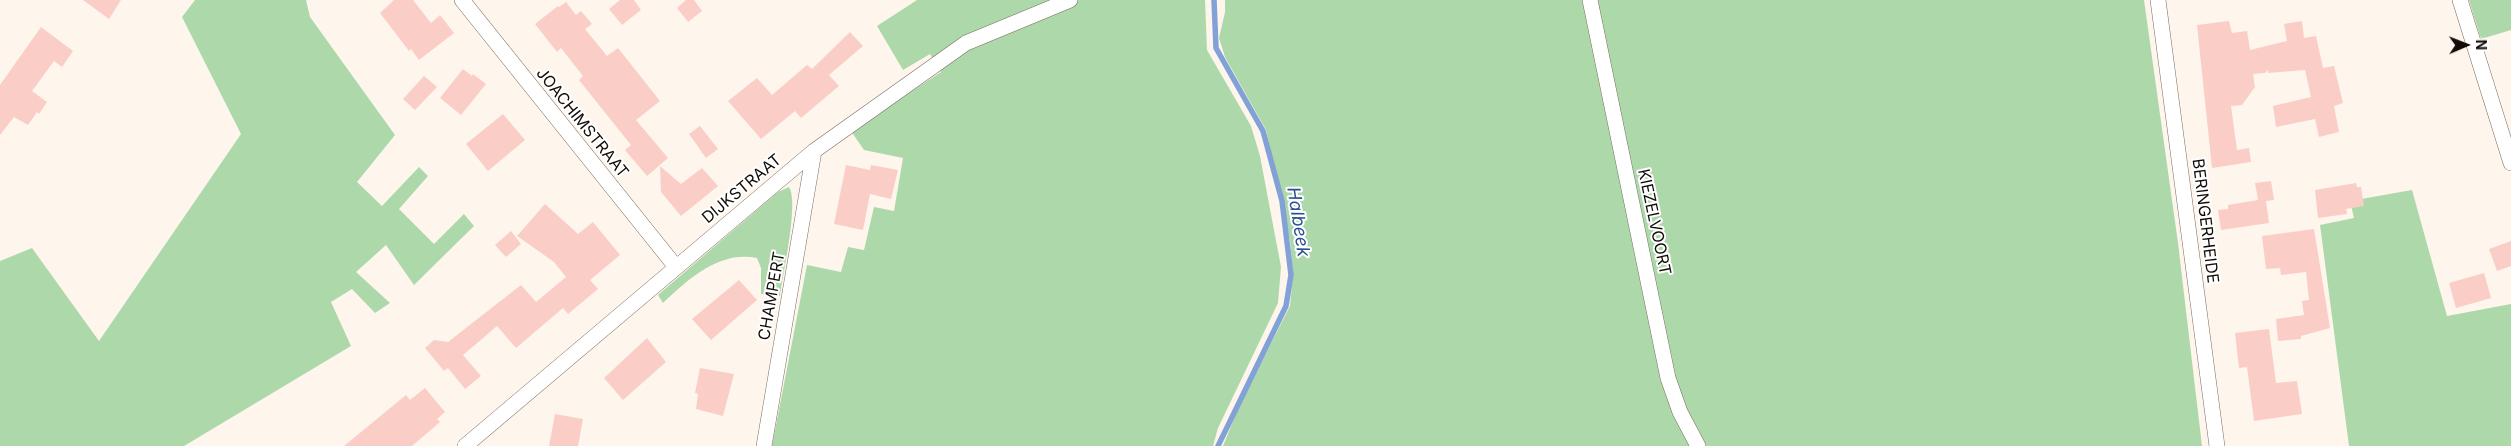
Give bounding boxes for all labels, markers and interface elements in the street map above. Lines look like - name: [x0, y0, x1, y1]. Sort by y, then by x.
- north arrow: [2441, 20, 2491, 70]
- text: N: [2473, 39, 2490, 50]
- street label: JOACHIMSTRAAT: [532, 64, 632, 182]
- street label: DIJKSTRAAT: [698, 150, 786, 228]
- street label: BERINGERHEIDE: [2188, 158, 2222, 284]
- street label: KIEZELVOORT: [1633, 167, 1675, 277]
- water label: Halbeek: [1282, 186, 1314, 258]
- street label: CHAMPERT: [755, 250, 789, 342]

